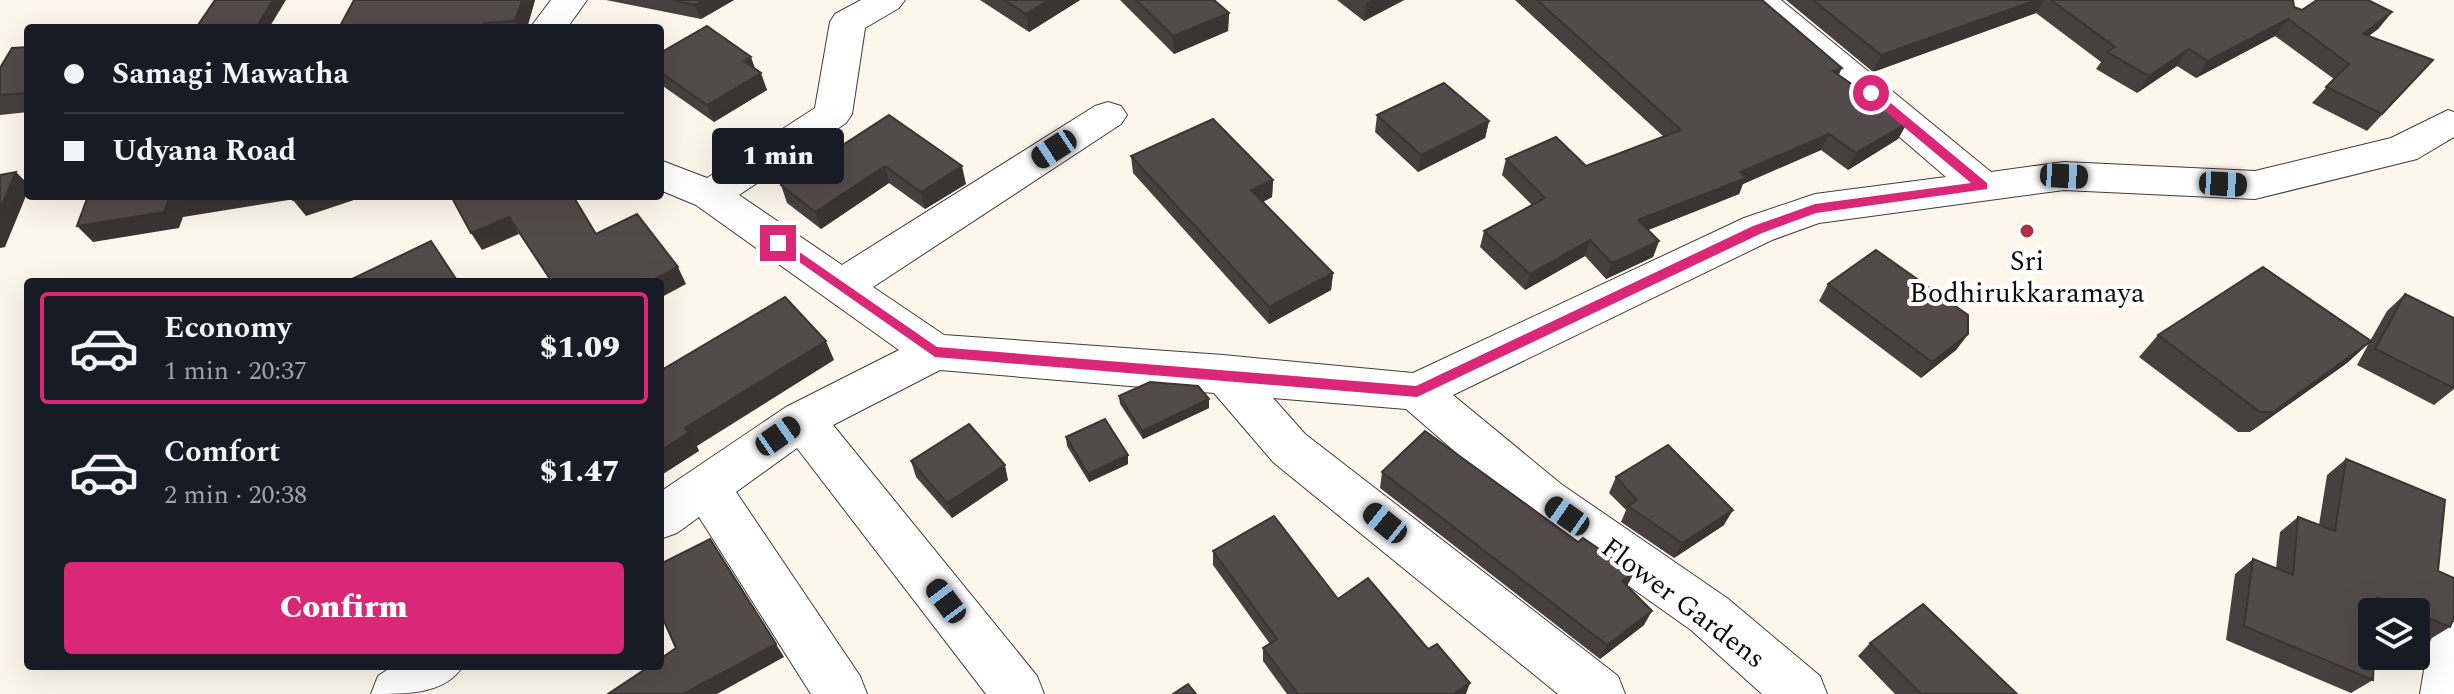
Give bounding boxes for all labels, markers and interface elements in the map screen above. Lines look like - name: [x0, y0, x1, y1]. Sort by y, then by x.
- text: Samagi Mawatha: [112, 51, 349, 97]
- route start: [1853, 75, 1889, 111]
- car: [1027, 126, 1081, 172]
- callout: 1 min: [712, 127, 844, 183]
- text: Udyana Road: [112, 128, 296, 174]
- text: 1 min: [742, 136, 814, 176]
- car: [2039, 163, 2089, 189]
- car: [2198, 171, 2248, 197]
- marker: Sri Bodhirukkaramaya: [2018, 222, 2036, 240]
- route end: [760, 225, 796, 261]
- place label: Sri Bodhirukkaramaya: [1909, 240, 2145, 315]
- text: Economy: [164, 305, 291, 351]
- icon: car: [68, 312, 140, 384]
- text: $1.09: [540, 325, 620, 371]
- text: 1 min · 20:37: [164, 351, 307, 391]
- car: [751, 412, 805, 460]
- text: Comfort: [164, 429, 280, 475]
- icon: car: [68, 436, 140, 508]
- text: $1.47: [540, 449, 620, 495]
- text: 2 min · 20:38: [164, 475, 307, 515]
- car: [1540, 492, 1594, 540]
- car: [1359, 499, 1411, 547]
- street label: Flower Gardens: [1592, 527, 1775, 680]
- button: Confirm: [64, 562, 624, 654]
- car: [922, 575, 970, 627]
- map controls: [2358, 598, 2430, 670]
- button: layers: [2358, 598, 2430, 670]

